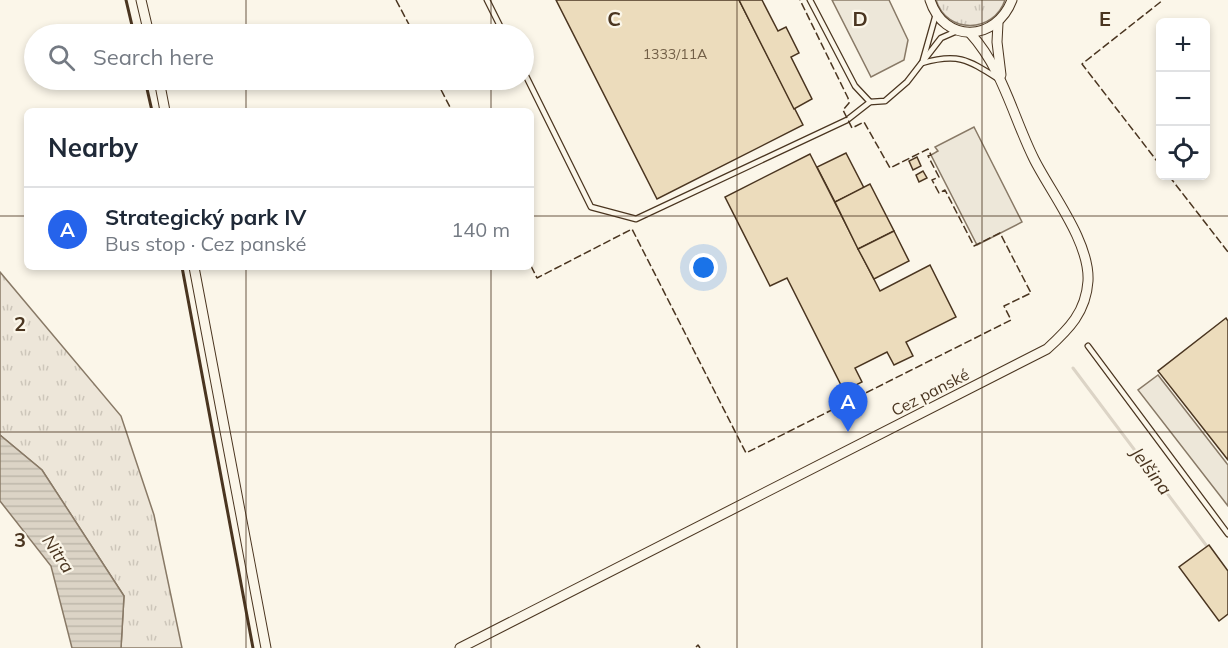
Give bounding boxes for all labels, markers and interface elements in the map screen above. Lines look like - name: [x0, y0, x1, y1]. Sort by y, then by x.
- text: C: [607, 6, 621, 31]
- text: D: [852, 6, 868, 31]
- text: E: [1099, 6, 1111, 31]
- map controls: [1156, 18, 1210, 180]
- button: +: [1156, 18, 1210, 72]
- search box: [24, 24, 534, 90]
- icon: search: [45, 41, 78, 74]
- text: Search here: [93, 43, 214, 71]
- house number: 1333/11A: [643, 45, 708, 63]
- button: −: [1156, 72, 1210, 126]
- button: locate: [1156, 126, 1210, 180]
- text: Nearby: [48, 131, 138, 164]
- text: Strategický park IV: [105, 203, 306, 231]
- text: A: [60, 217, 75, 242]
- text: 140 m: [451, 217, 510, 242]
- text: Bus stop · Cez panské: [105, 231, 306, 256]
- your location: [689, 253, 718, 282]
- text: 2: [14, 311, 26, 336]
- street label: Cez panské: [888, 364, 972, 420]
- pin: A: [828, 382, 868, 432]
- water label: Jelšina: [1125, 440, 1177, 500]
- text: 3: [14, 527, 26, 552]
- water label: Nitra: [37, 530, 80, 577]

